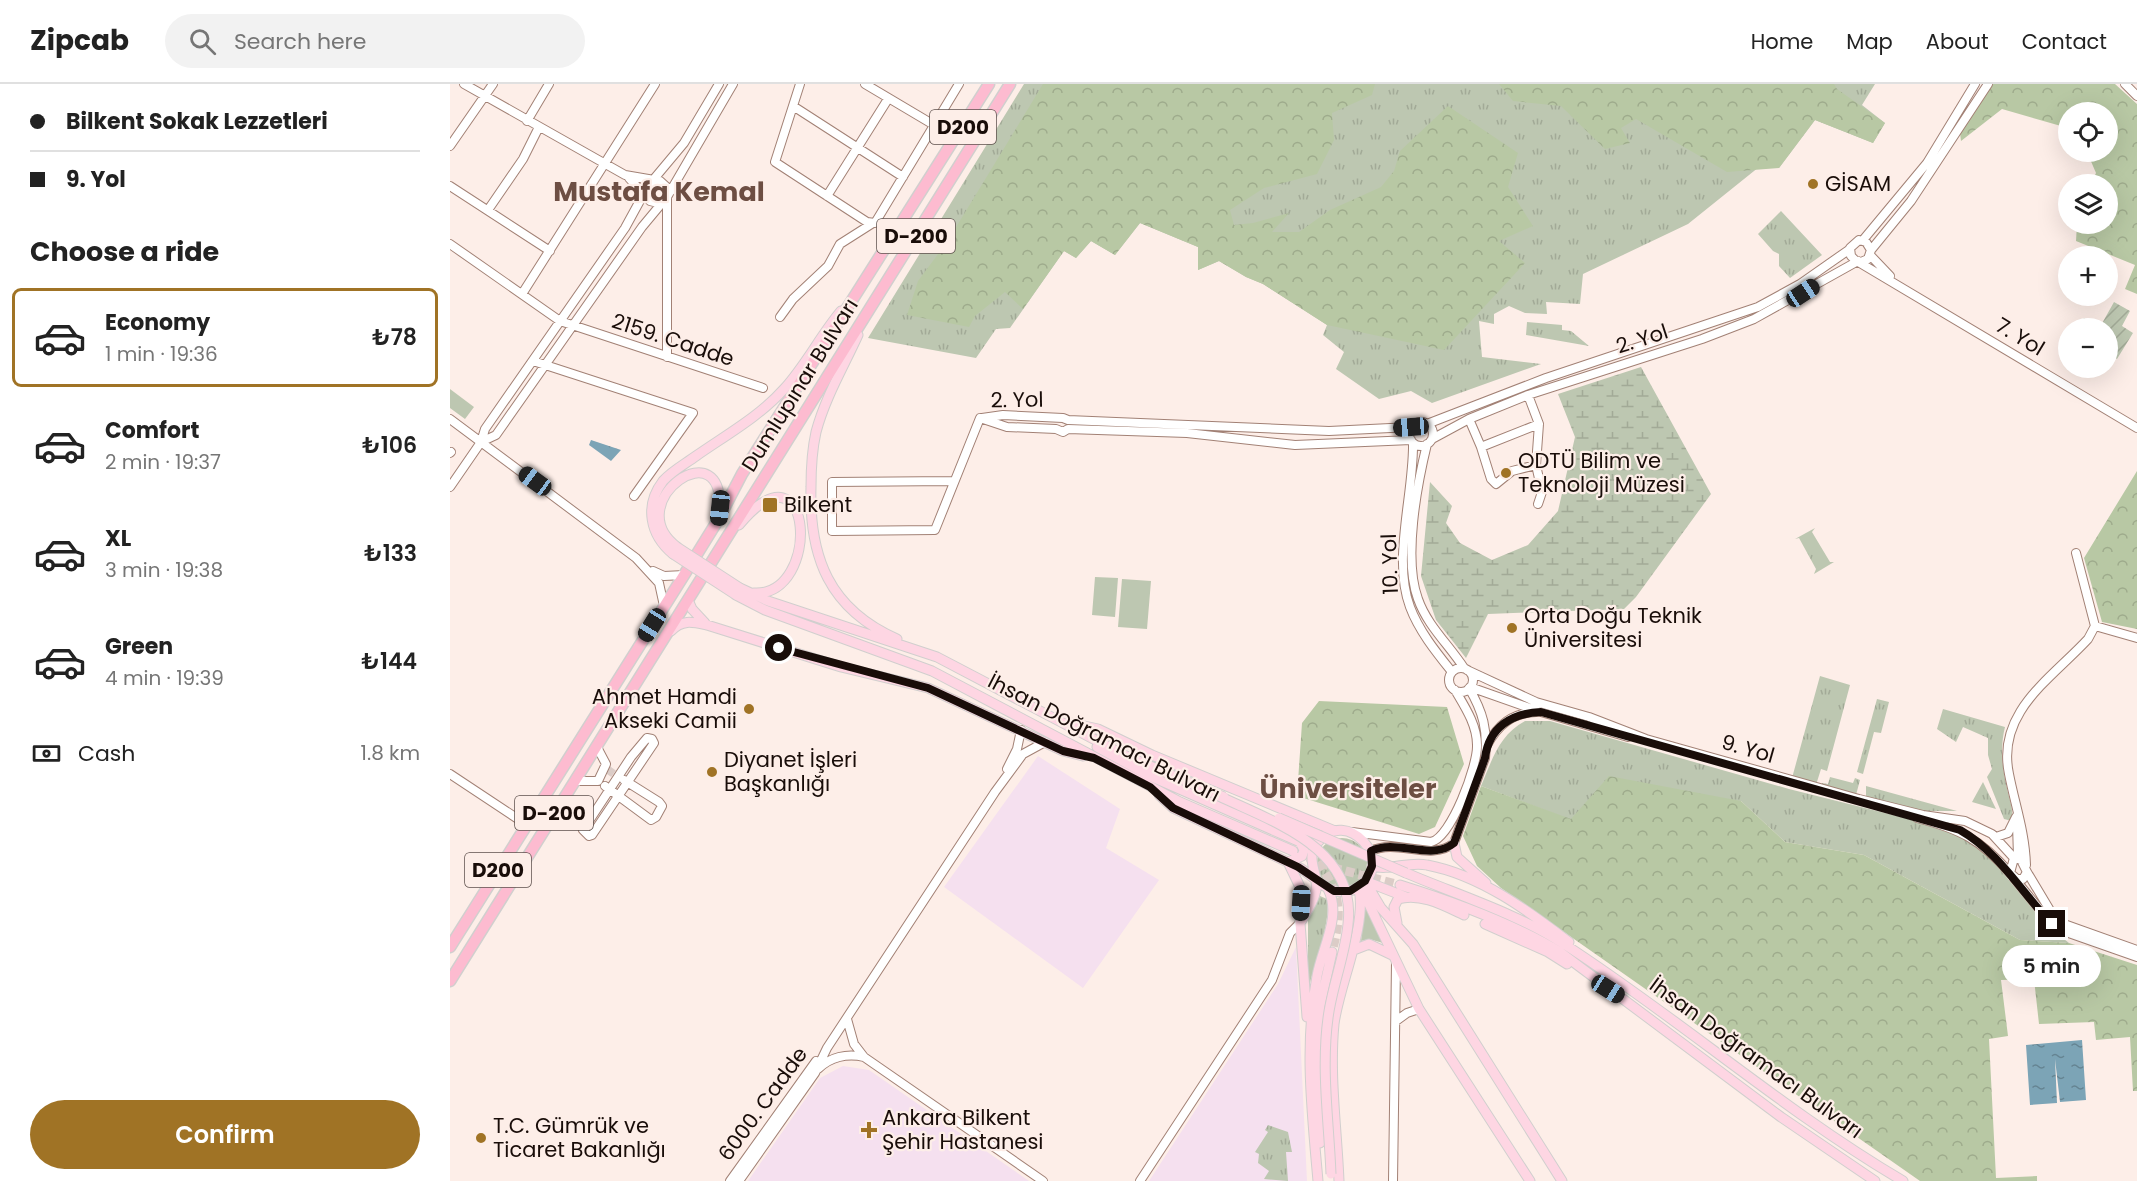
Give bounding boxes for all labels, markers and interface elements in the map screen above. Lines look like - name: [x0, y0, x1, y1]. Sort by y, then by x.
- search box: [165, 14, 585, 68]
- text: Zipcab: [30, 21, 129, 60]
- icon: search: [186, 25, 219, 58]
- text: Search here: [234, 26, 366, 57]
- text: Home: [1751, 27, 1813, 56]
- text: Map: [1846, 27, 1893, 56]
- text: About: [1926, 27, 1989, 56]
- text: Contact: [2022, 27, 2107, 56]
- map controls: [2058, 102, 2118, 378]
- button: locate: [2058, 102, 2118, 162]
- text: Bilkent Sokak Lezzetleri: [66, 106, 328, 137]
- road number: D200: [930, 110, 996, 144]
- text: 9. Yol: [66, 164, 126, 195]
- place label: GİSAM: [1825, 169, 1891, 198]
- district label: Mustafa Kemal: [553, 173, 765, 210]
- button: layers: [2058, 174, 2118, 234]
- marker: GİSAM: [1806, 177, 1820, 191]
- road number: D-200: [877, 219, 955, 253]
- text: Choose a ride: [30, 233, 219, 270]
- button: +: [2058, 246, 2118, 306]
- car: [1783, 276, 1823, 310]
- street label: Dumlupınar Bulvarı: [734, 292, 865, 477]
- street label: 2159. Cadde: [608, 306, 738, 373]
- text: Economy: [105, 307, 210, 338]
- icon: car: [33, 311, 87, 365]
- street label: 7. Yol: [1990, 311, 2050, 362]
- street label: 2. Yol: [1612, 317, 1672, 360]
- button: −: [2058, 318, 2118, 378]
- text: ₺78: [372, 322, 417, 353]
- text: 1 min · 19:36: [105, 340, 218, 368]
- street label: 2. Yol: [990, 385, 1044, 414]
- text: Comfort: [105, 415, 199, 446]
- car: [1392, 417, 1430, 437]
- icon: car: [33, 419, 87, 473]
- text: ₺106: [362, 430, 417, 461]
- place label: ODTÜ Bilim ve Teknoloji Müzesi: [1518, 446, 1685, 499]
- text: 2 min · 19:37: [105, 448, 221, 476]
- car: [515, 463, 555, 499]
- marker: ODTÜ Bilim ve Teknoloji Müzesi: [1499, 466, 1513, 480]
- car: [709, 489, 731, 527]
- place label: Bilkent: [784, 490, 852, 519]
- marker: Bilkent: [761, 496, 779, 514]
- text: XL: [105, 523, 131, 554]
- icon: car: [33, 527, 87, 581]
- street label: 10. Yol: [1374, 533, 1405, 595]
- text: ₺133: [364, 538, 417, 569]
- text: 3 min · 19:38: [105, 556, 223, 584]
- place label: Orta Doğu Teknik Üniversitesi: [1524, 601, 1702, 654]
- car: [635, 605, 669, 645]
- marker: Orta Doğu Teknik Üniversitesi: [1505, 621, 1519, 635]
- text: Green: [105, 631, 173, 662]
- route start: [765, 634, 792, 661]
- icon: car: [33, 635, 87, 689]
- text: ₺144: [361, 646, 417, 677]
- text: 4 min · 19:39: [105, 664, 224, 692]
- street label: İhsan Doğramacı Bulvarı: [983, 666, 1225, 809]
- place label: Ahmet Hamdi Akseki Camii: [592, 682, 737, 735]
- marker: Ahmet Hamdi Akseki Camii: [742, 702, 756, 716]
- street label: 9. Yol: [1718, 727, 1778, 770]
- icon: cash: [30, 737, 63, 770]
- text: Cash: [78, 738, 135, 769]
- text: 1.8 km: [361, 739, 420, 767]
- place label: Diyanet İşleri Başkanlığı: [724, 745, 857, 798]
- marker: Diyanet İşleri Başkanlığı: [705, 765, 719, 779]
- district label: Üniversiteler: [1259, 770, 1437, 807]
- road number: D-200: [515, 796, 593, 830]
- road number: D200: [465, 853, 531, 887]
- car: [1291, 885, 1311, 921]
- route end: [2038, 910, 2065, 937]
- callout: 5 min: [2002, 945, 2102, 987]
- text: 5 min: [2023, 952, 2080, 980]
- street label: İhsan Doğramacı Bulvarı: [1644, 970, 1869, 1145]
- car: [1588, 972, 1628, 1006]
- street label: 6000. Cadde: [711, 1041, 814, 1167]
- button: Confirm: [30, 1100, 420, 1169]
- place label: Ankara Bilkent Şehir Hastanesi: [882, 1103, 1044, 1156]
- place label: T.C. Gümrük ve Ticaret Bakanlığı: [493, 1111, 666, 1164]
- marker: Ankara Bilkent Şehir Hastanesi: [860, 1121, 878, 1139]
- marker: T.C. Gümrük ve Ticaret Bakanlığı: [474, 1131, 488, 1145]

